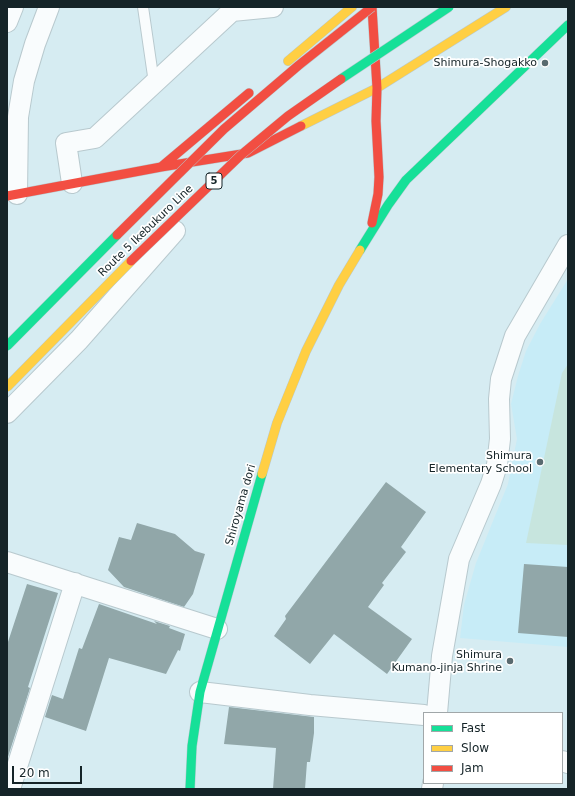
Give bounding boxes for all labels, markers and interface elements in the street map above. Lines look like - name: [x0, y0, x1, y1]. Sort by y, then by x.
- place label: Shimura-Shogakko: [434, 56, 537, 70]
- marker: Shimura-Shogakko: [540, 58, 550, 68]
- road number: 5: [206, 173, 222, 189]
- street label: Route 5 Ikebukuro Line: [96, 182, 196, 280]
- place label: Shimura Elementary School: [429, 449, 532, 475]
- marker: Shimura Elementary School: [535, 457, 545, 467]
- street label: Shiroyama dori: [223, 463, 259, 547]
- place label: Shimura Kumano-jinja Shrine: [391, 648, 502, 674]
- marker: Shimura Kumano-jinja Shrine: [505, 656, 515, 666]
- legend: [423, 712, 563, 784]
- text: Fast: [461, 721, 485, 735]
- text: Slow: [461, 741, 489, 755]
- scale bar: [14, 758, 84, 784]
- text: Jam: [461, 761, 484, 775]
- text: 20 m: [19, 766, 50, 780]

